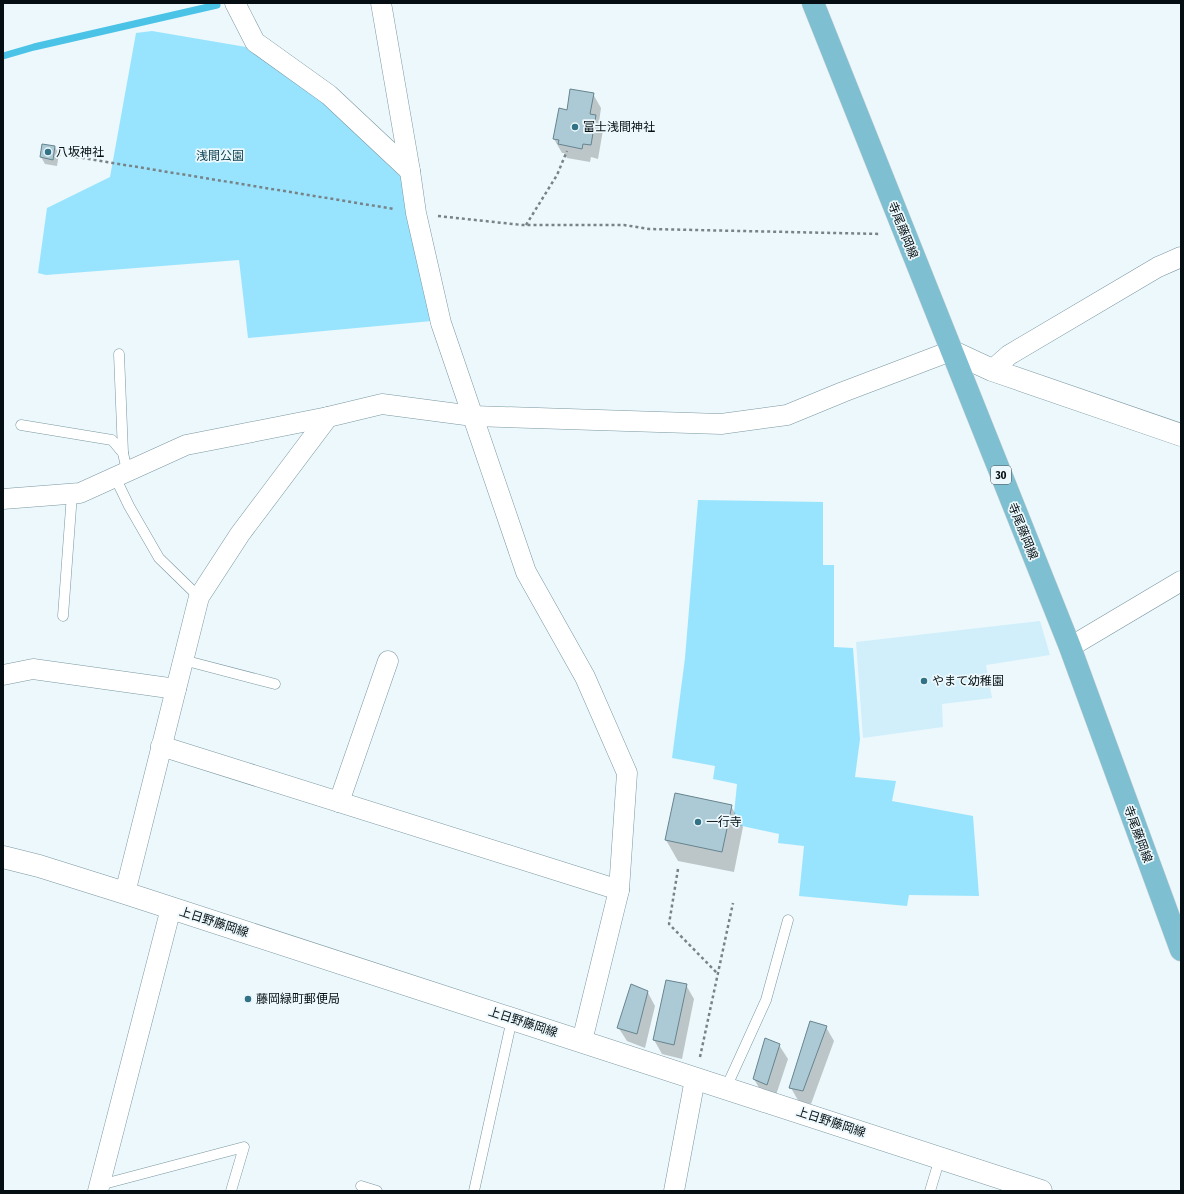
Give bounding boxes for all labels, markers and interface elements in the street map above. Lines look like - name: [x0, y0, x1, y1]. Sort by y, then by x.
- place label: 富士浅間神社: [583, 120, 655, 134]
- marker: 富士浅間神社: [570, 122, 580, 132]
- place label: 八坂神社: [56, 145, 104, 159]
- marker: 八坂神社: [43, 147, 53, 157]
- park label: 浅間公園: [196, 149, 244, 163]
- street label: 寺尾藤岡線: [885, 200, 921, 260]
- road number: 30: [991, 466, 1011, 484]
- street label: 寺尾藤岡線: [1005, 501, 1041, 561]
- place label: やまて幼稚園: [932, 674, 1004, 688]
- marker: やまて幼稚園: [919, 676, 929, 686]
- street label: 寺尾藤岡線: [1121, 803, 1155, 865]
- place label: 一行寺: [706, 815, 742, 829]
- marker: 一行寺: [693, 817, 703, 827]
- street label: 上日野藤岡線: [178, 904, 250, 940]
- place label: 藤岡緑町郵便局: [256, 992, 340, 1006]
- marker: 藤岡緑町郵便局: [243, 994, 253, 1004]
- street label: 上日野藤岡線: [487, 1004, 559, 1040]
- street label: 上日野藤岡線: [795, 1104, 867, 1140]

